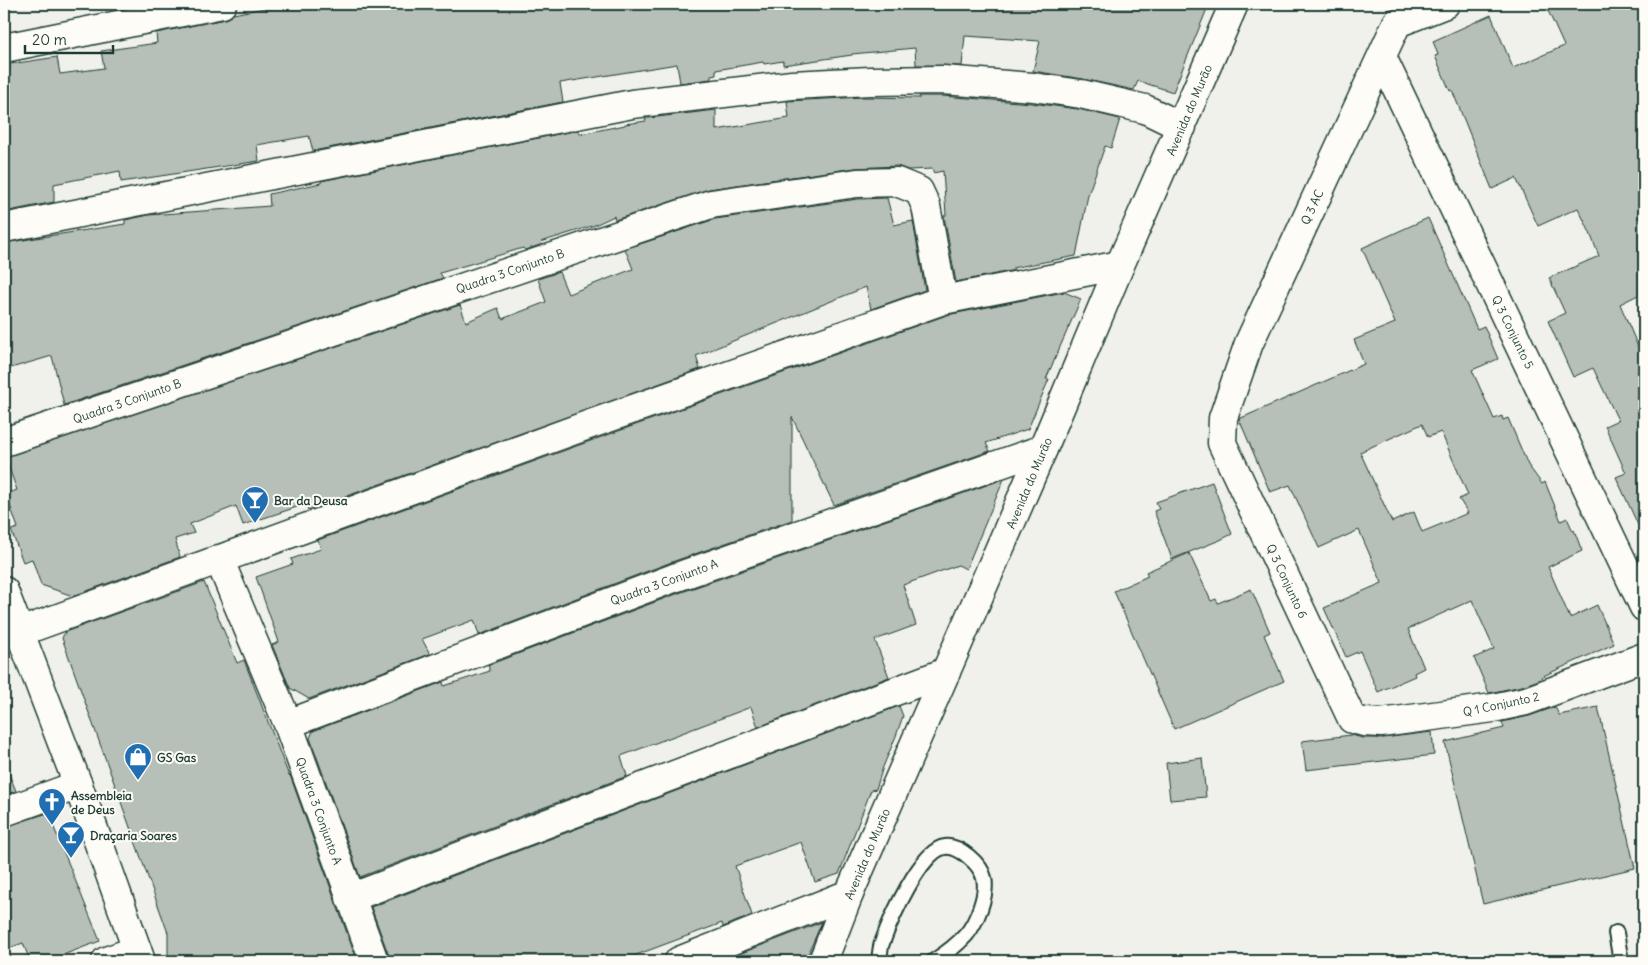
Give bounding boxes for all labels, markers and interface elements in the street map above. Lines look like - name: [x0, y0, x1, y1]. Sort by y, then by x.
- scale bar: [25, 22, 112, 54]
- text: 20 m: [32, 30, 67, 49]
- street label: Avenida do Murão: [1163, 62, 1215, 158]
- street label: Q 3 AC: [1297, 187, 1327, 227]
- street label: Quadra 3 Conjunto B: [454, 245, 566, 297]
- street label: Q 3 Conjunto 5: [1489, 293, 1537, 371]
- street label: Quadra 3 Conjunto B: [71, 375, 183, 427]
- street label: Avenida do Murão: [1003, 435, 1055, 531]
- bar icon: Bar da Deusa: [240, 485, 270, 524]
- place label: Bar da Deusa: [274, 493, 348, 508]
- street label: Q 3 Conjunto 6: [1263, 542, 1311, 621]
- street label: Quadra 3 Conjunto A: [608, 555, 720, 608]
- street label: Q 1 Conjunto 2: [1461, 688, 1541, 719]
- shop icon: GS Gas: [123, 742, 153, 781]
- place label: GS Gas: [157, 750, 197, 765]
- street label: Quadra 3 Conjunto A: [293, 755, 346, 867]
- church icon: Assembleia de Deus: [37, 787, 67, 826]
- place label: Assembleia de Deus: [71, 788, 132, 817]
- street label: Avenida do Murão: [841, 806, 893, 902]
- bar icon: Draçaria Soares: [56, 820, 86, 859]
- place label: Draçaria Soares: [90, 828, 177, 844]

